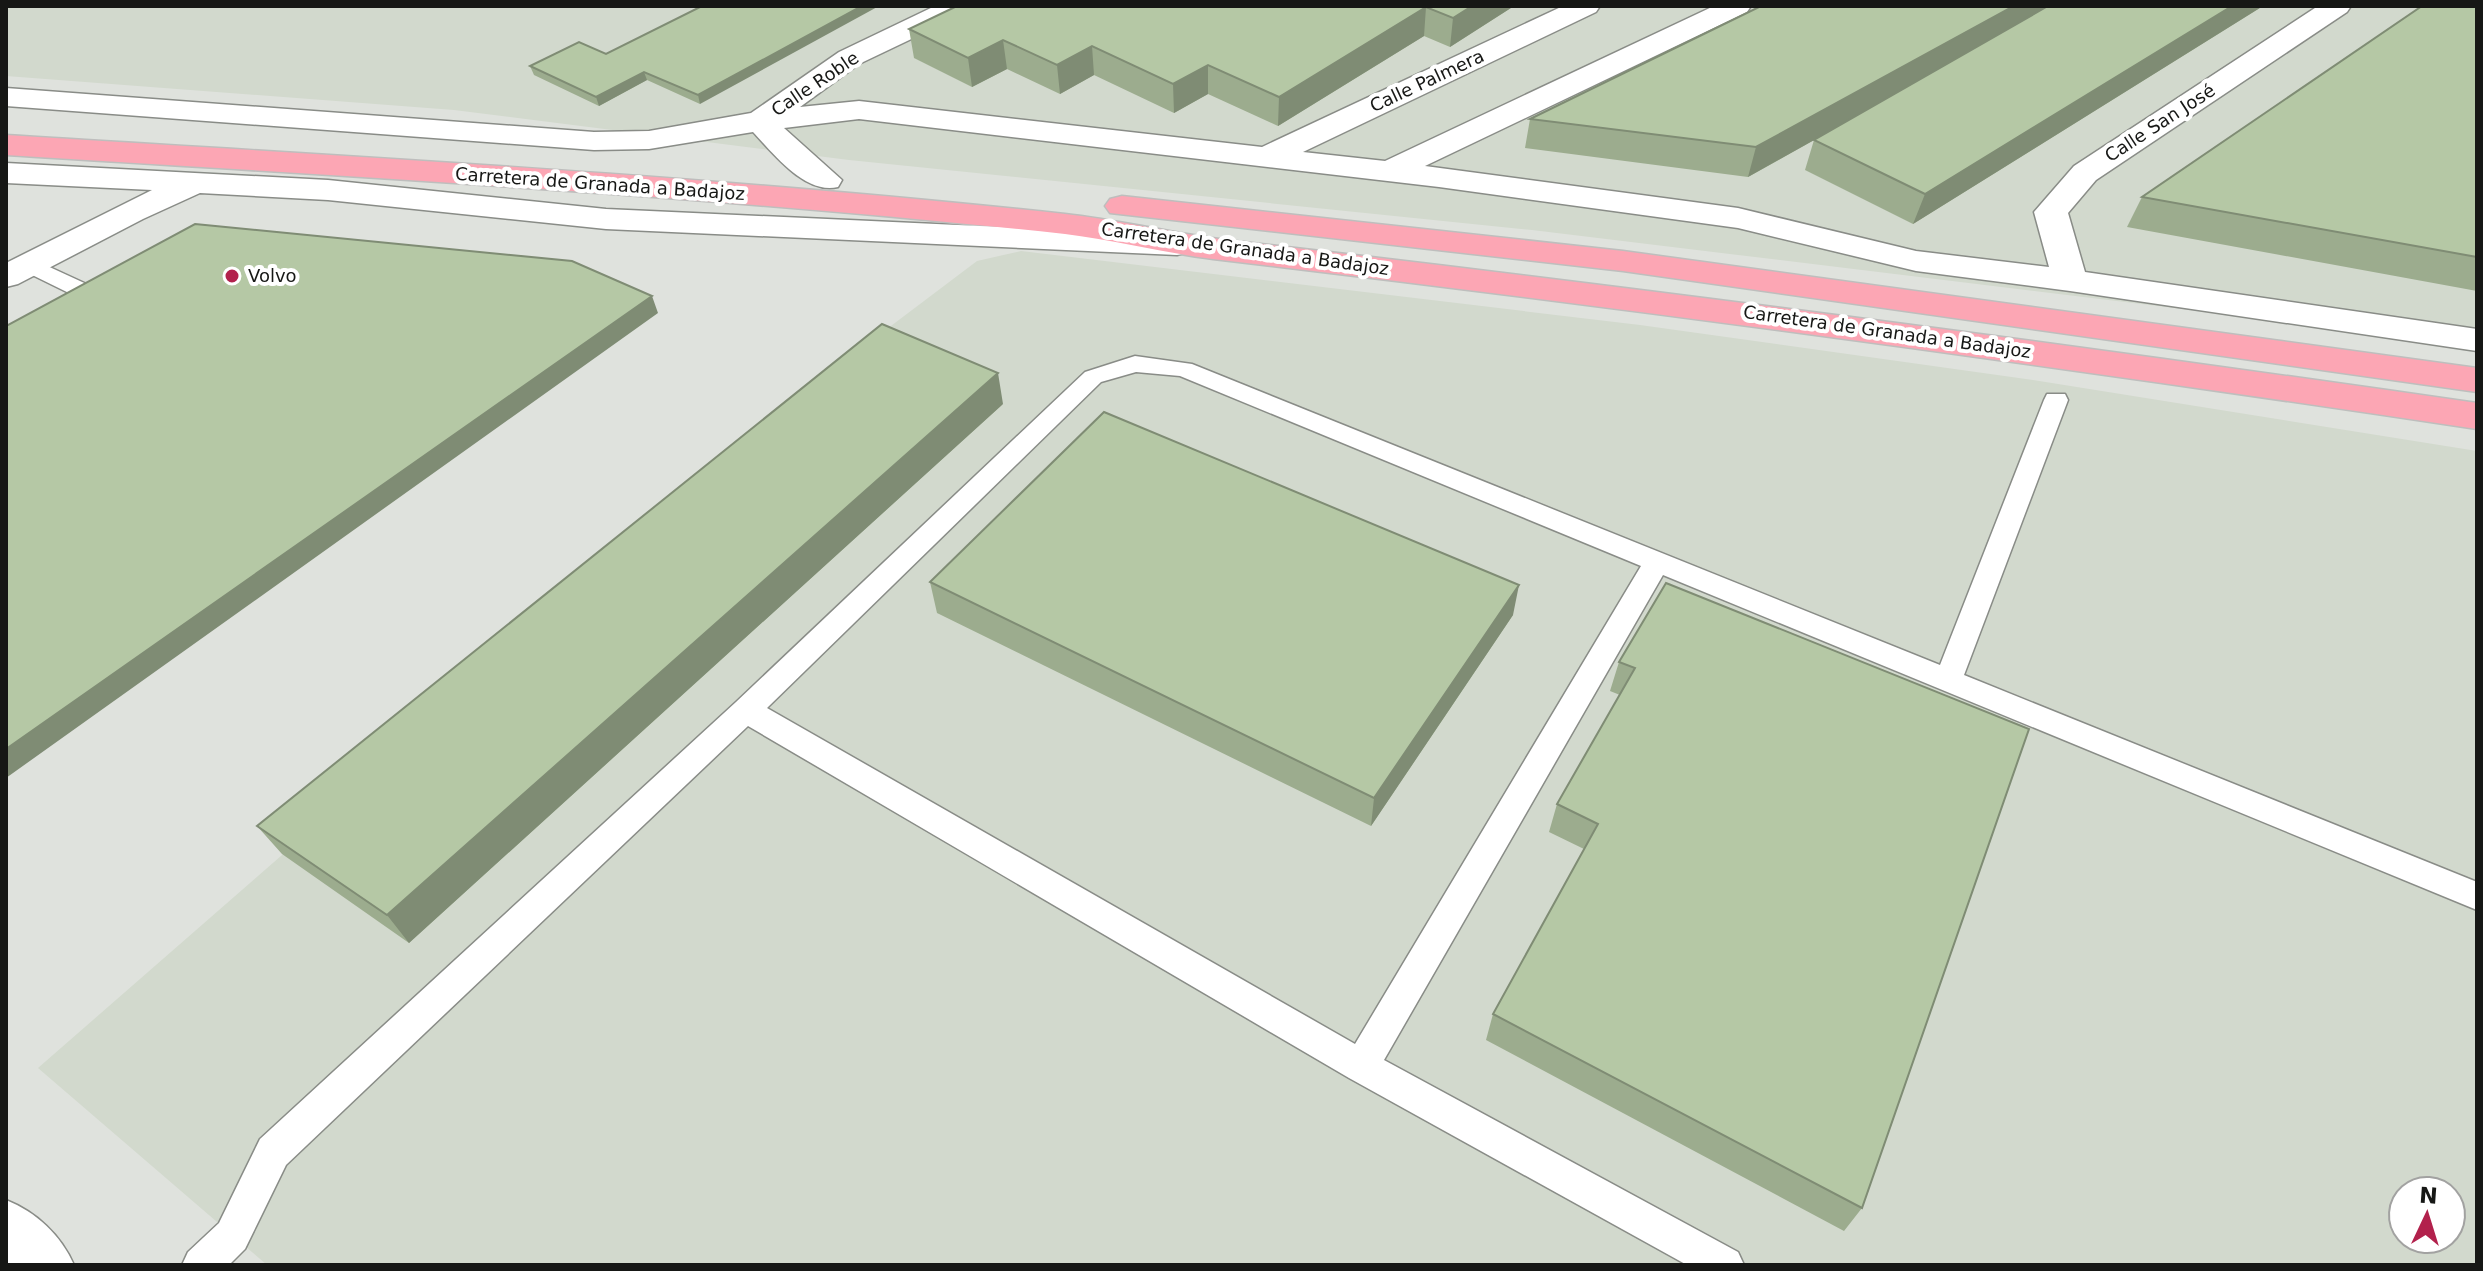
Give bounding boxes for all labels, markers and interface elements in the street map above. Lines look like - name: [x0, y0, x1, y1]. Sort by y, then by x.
- street label: Calle Palmera: [1366, 45, 1487, 116]
- street label: Calle Roble: [767, 47, 862, 120]
- street label: Calle San José: [2101, 79, 2219, 166]
- street label: Carretera de Granada a Badajoz: [454, 163, 746, 204]
- street label: Carretera de Granada a Badajoz: [1100, 218, 1390, 279]
- place label: Volvo: [248, 265, 297, 286]
- marker: Volvo: [223, 267, 241, 285]
- street label: Carretera de Granada a Badajoz: [1742, 301, 2032, 362]
- north arrow: [2387, 1175, 2467, 1255]
- text: N: [2418, 1182, 2438, 1209]

